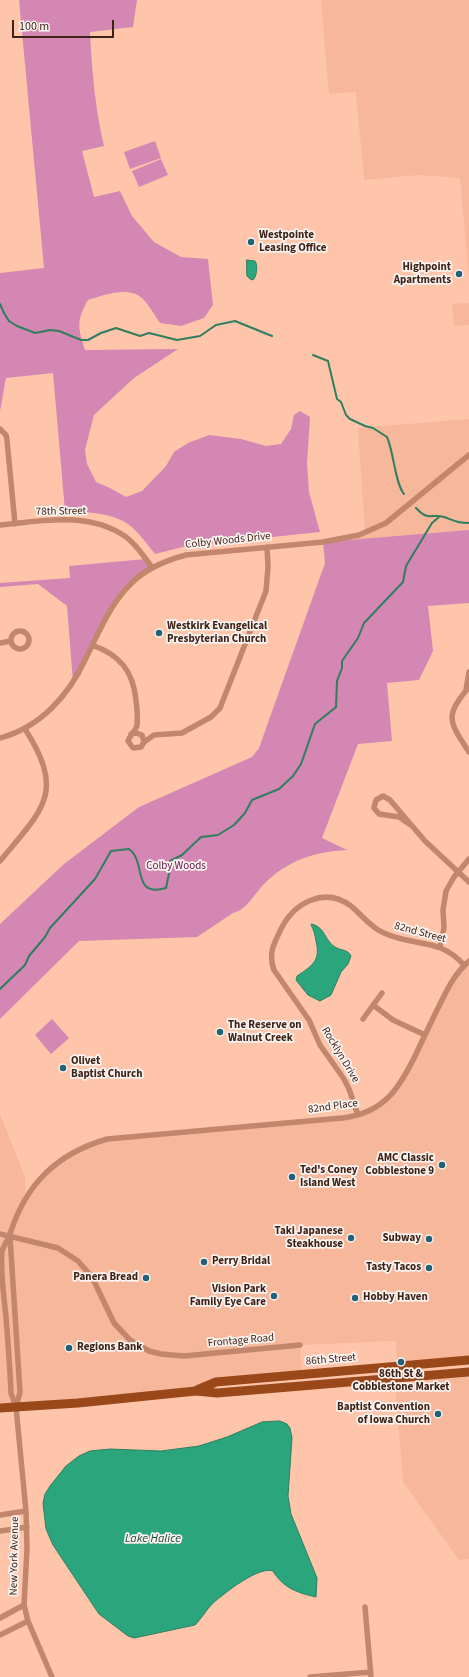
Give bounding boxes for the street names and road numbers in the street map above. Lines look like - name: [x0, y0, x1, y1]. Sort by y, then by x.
- street label: 78th Street: [36, 505, 86, 519]
- street label: Colby Woods Drive: [185, 530, 271, 552]
- street label: 82nd Street: [393, 920, 447, 946]
- street label: Rocklyn Drive: [318, 1025, 362, 1085]
- street label: 82nd Place: [307, 1097, 359, 1117]
- street label: Frontage Road: [207, 1332, 275, 1350]
- street label: 86th Street: [305, 1351, 357, 1369]
- street label: New York Avenue: [8, 1516, 22, 1596]

